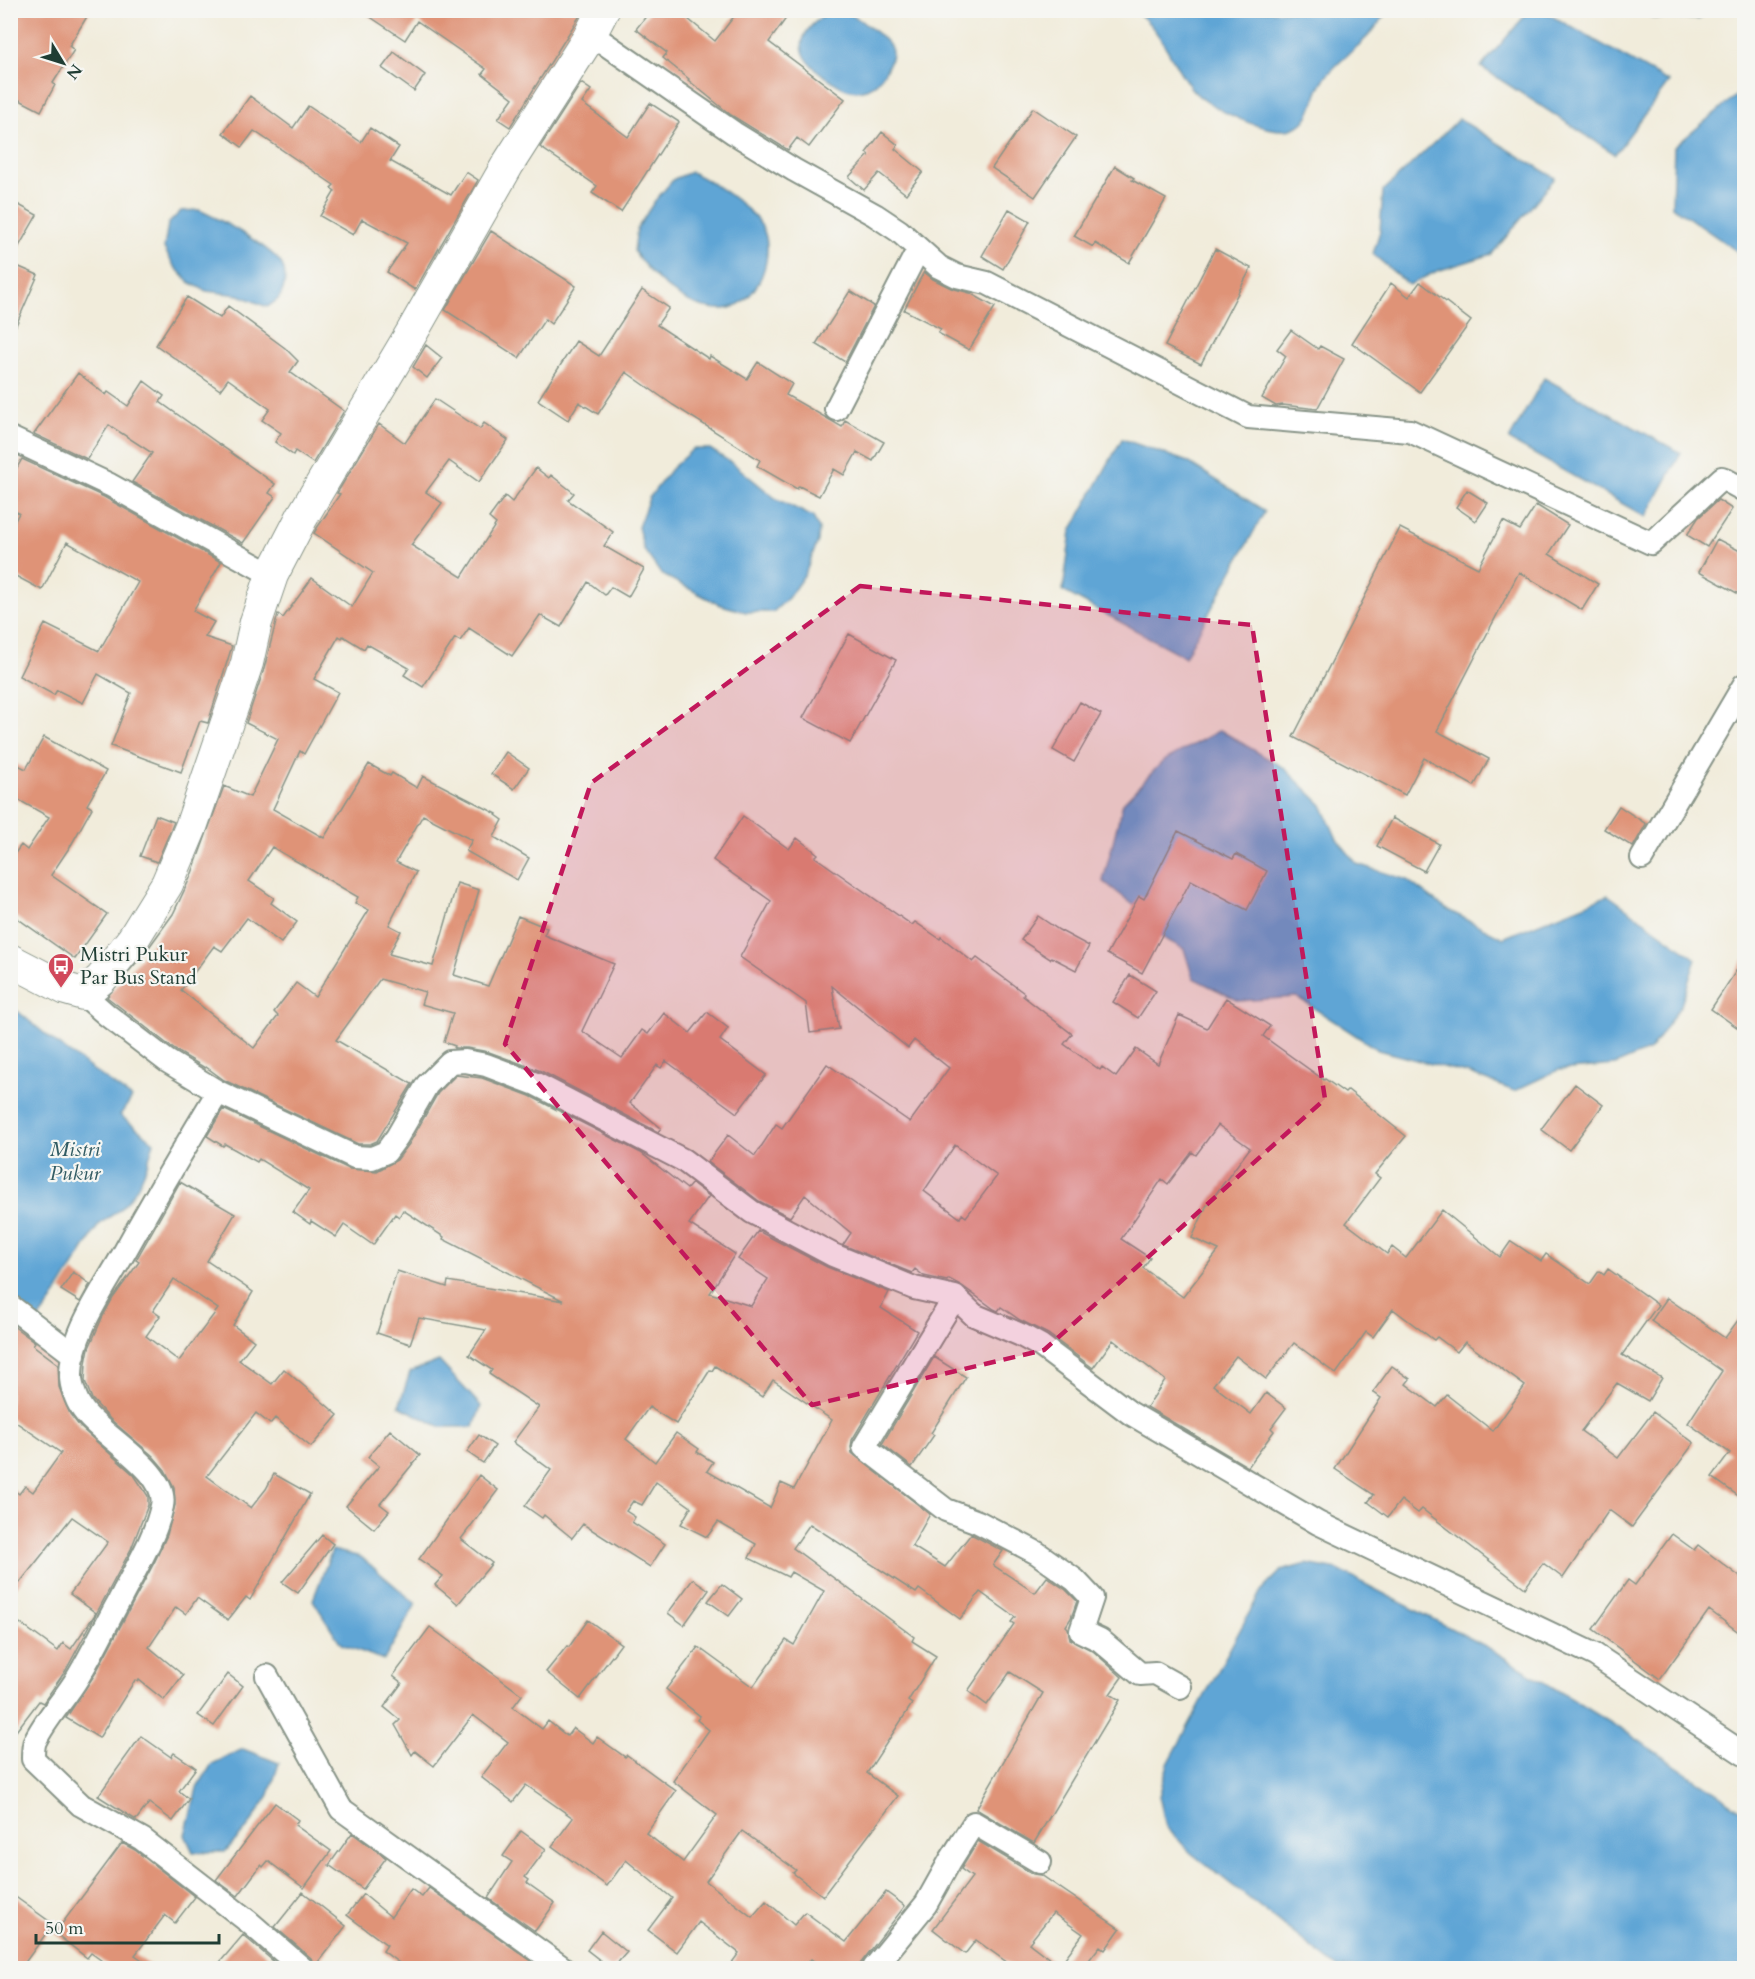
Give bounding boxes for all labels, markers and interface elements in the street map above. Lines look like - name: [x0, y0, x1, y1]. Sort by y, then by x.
- north arrow: [33, 33, 93, 93]
- text: N: [61, 59, 87, 84]
- place label: Mistri Pukur Par Bus Stand: [80, 941, 197, 991]
- bus stop icon: Mistri Pukur Par Bus Stand: [46, 951, 76, 989]
- water label: Mistri Pukur: [49, 1135, 102, 1188]
- scale bar: [36, 1907, 219, 1945]
- text: 50 m: [45, 1916, 84, 1941]

